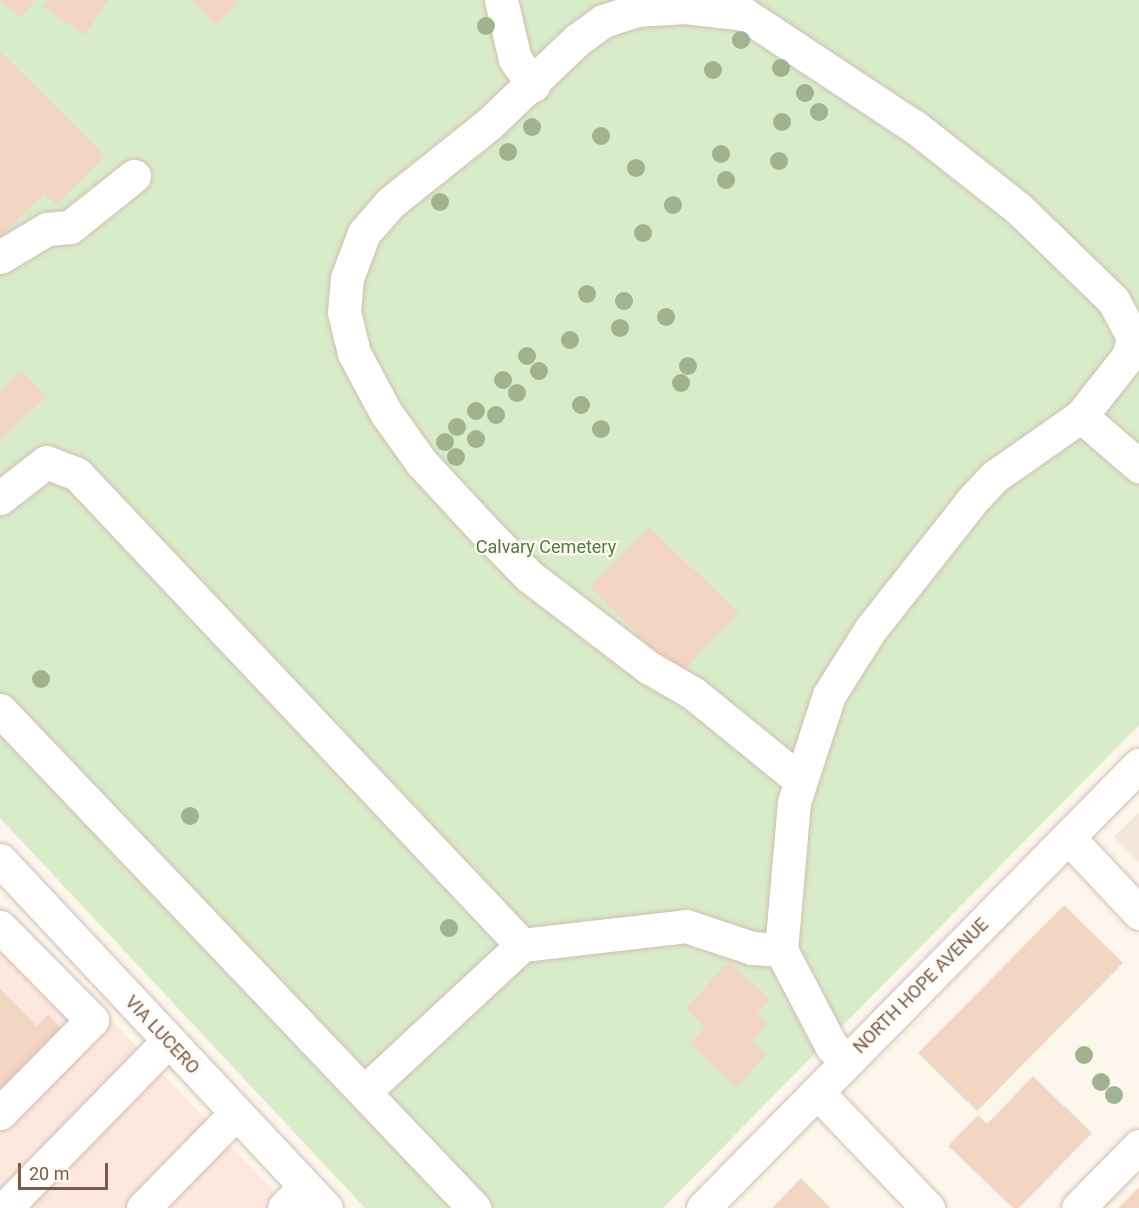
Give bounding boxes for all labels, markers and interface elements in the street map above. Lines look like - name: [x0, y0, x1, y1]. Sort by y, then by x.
- park label: Calvary Cemetery: [476, 536, 616, 558]
- street label: NORTH HOPE AVENUE: [849, 914, 993, 1058]
- street label: VIA LUCERO: [120, 991, 204, 1079]
- scale bar: [21, 1151, 111, 1189]
- text: 20 m: [29, 1163, 69, 1184]

